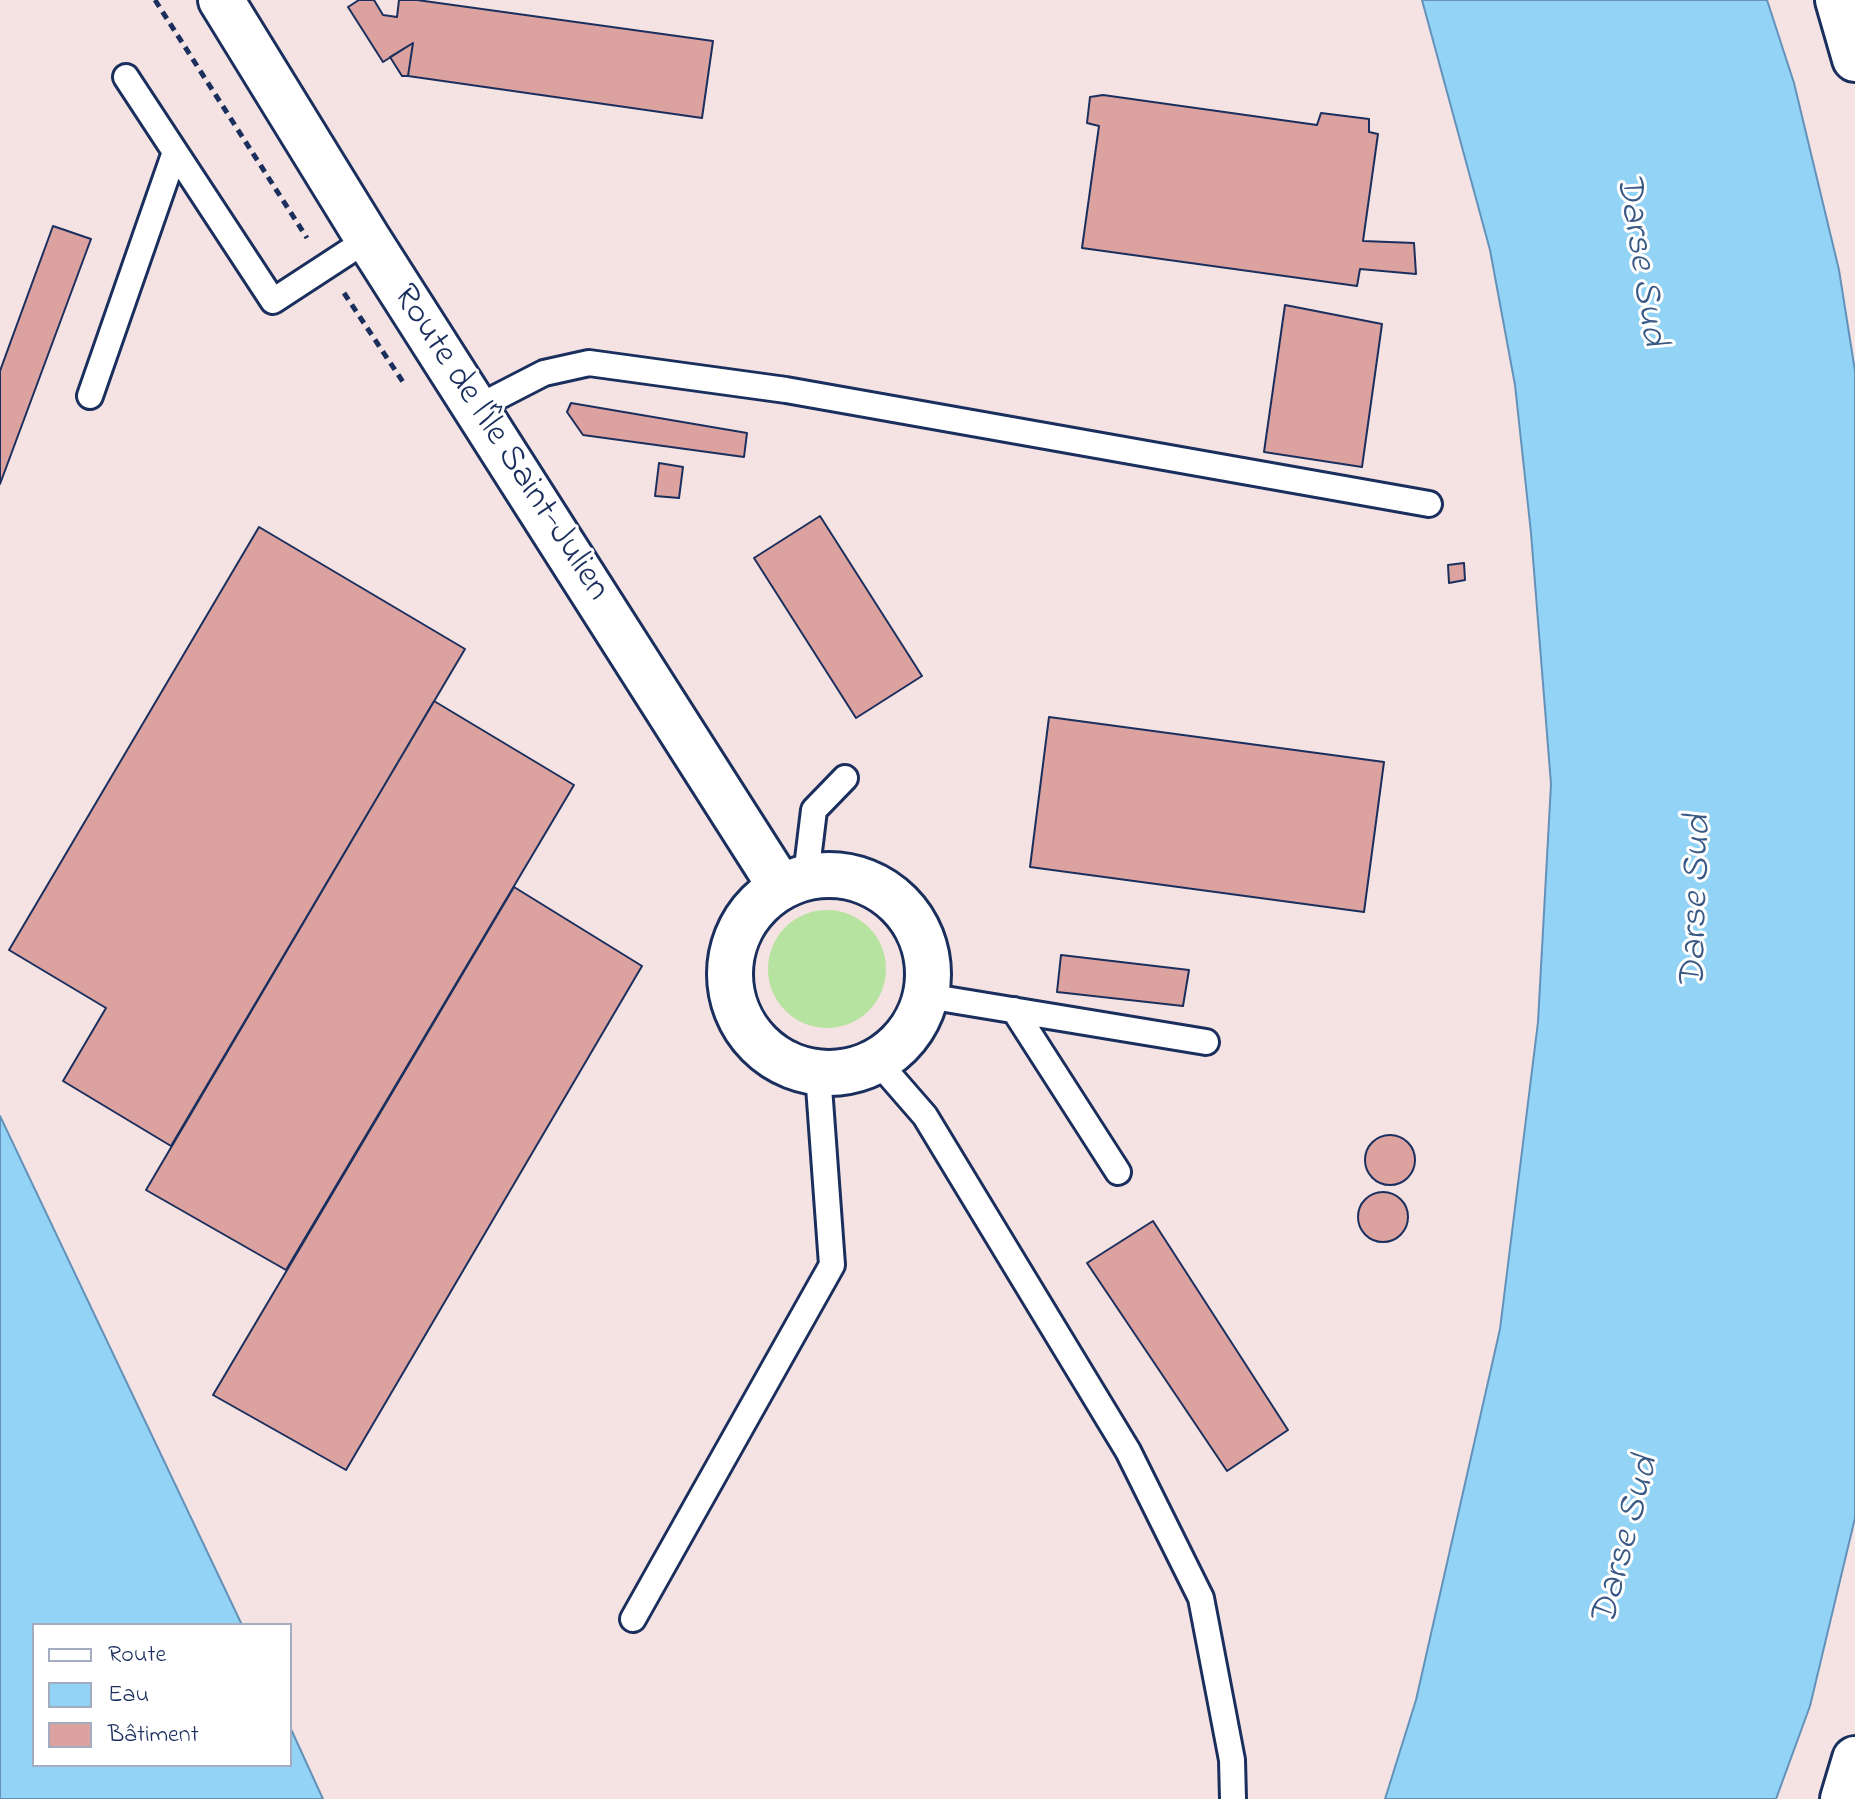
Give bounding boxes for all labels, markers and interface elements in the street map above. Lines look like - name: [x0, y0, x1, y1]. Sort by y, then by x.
- water label: Darse Sud: [1602, 171, 1674, 349]
- street label: Route de l'Île Saint-Julien: [381, 278, 617, 610]
- water label: Darse Sud: [1673, 815, 1725, 989]
- water label: Darse Sud: [1584, 1452, 1672, 1632]
- legend: [32, 1623, 292, 1767]
- text: Route: [108, 1638, 166, 1673]
- text: Eau: [108, 1678, 149, 1713]
- text: Bâtiment: [108, 1718, 199, 1753]

